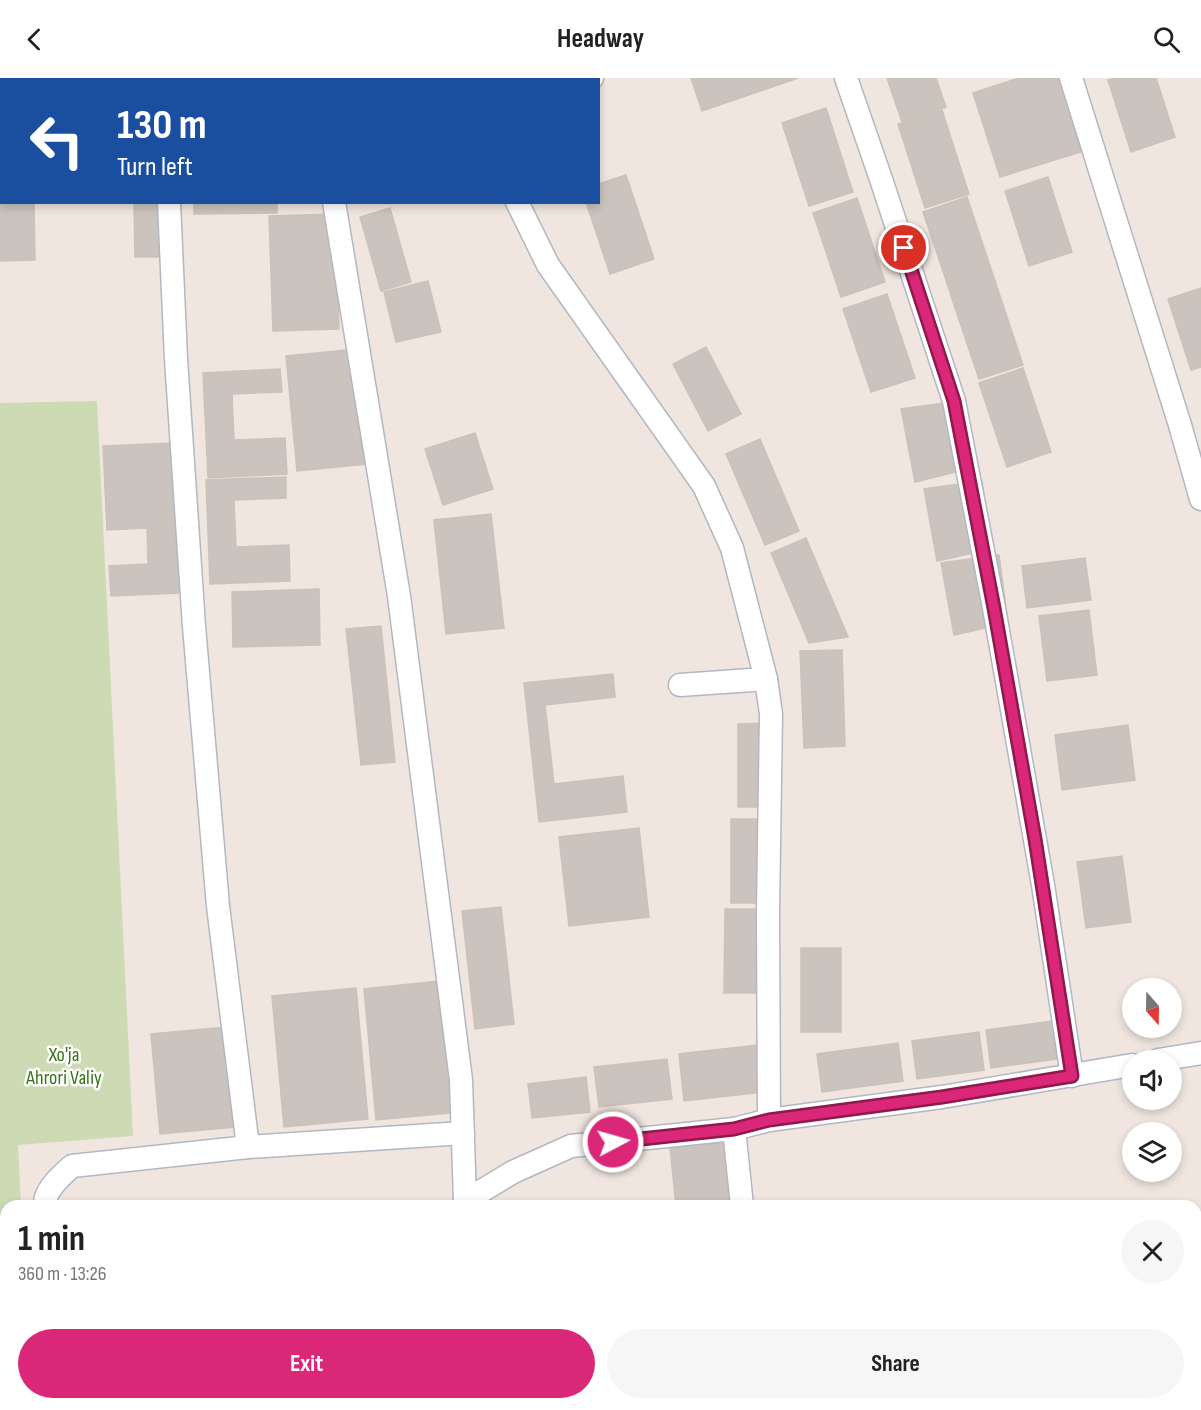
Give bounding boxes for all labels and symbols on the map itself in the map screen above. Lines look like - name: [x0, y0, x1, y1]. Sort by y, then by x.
- pin: [878, 222, 929, 273]
- north arrow: [1122, 978, 1182, 1038]
- park label: Xo'ja Ahrori Valiy: [25, 1043, 102, 1090]
- position arrow: [581, 1110, 645, 1174]

